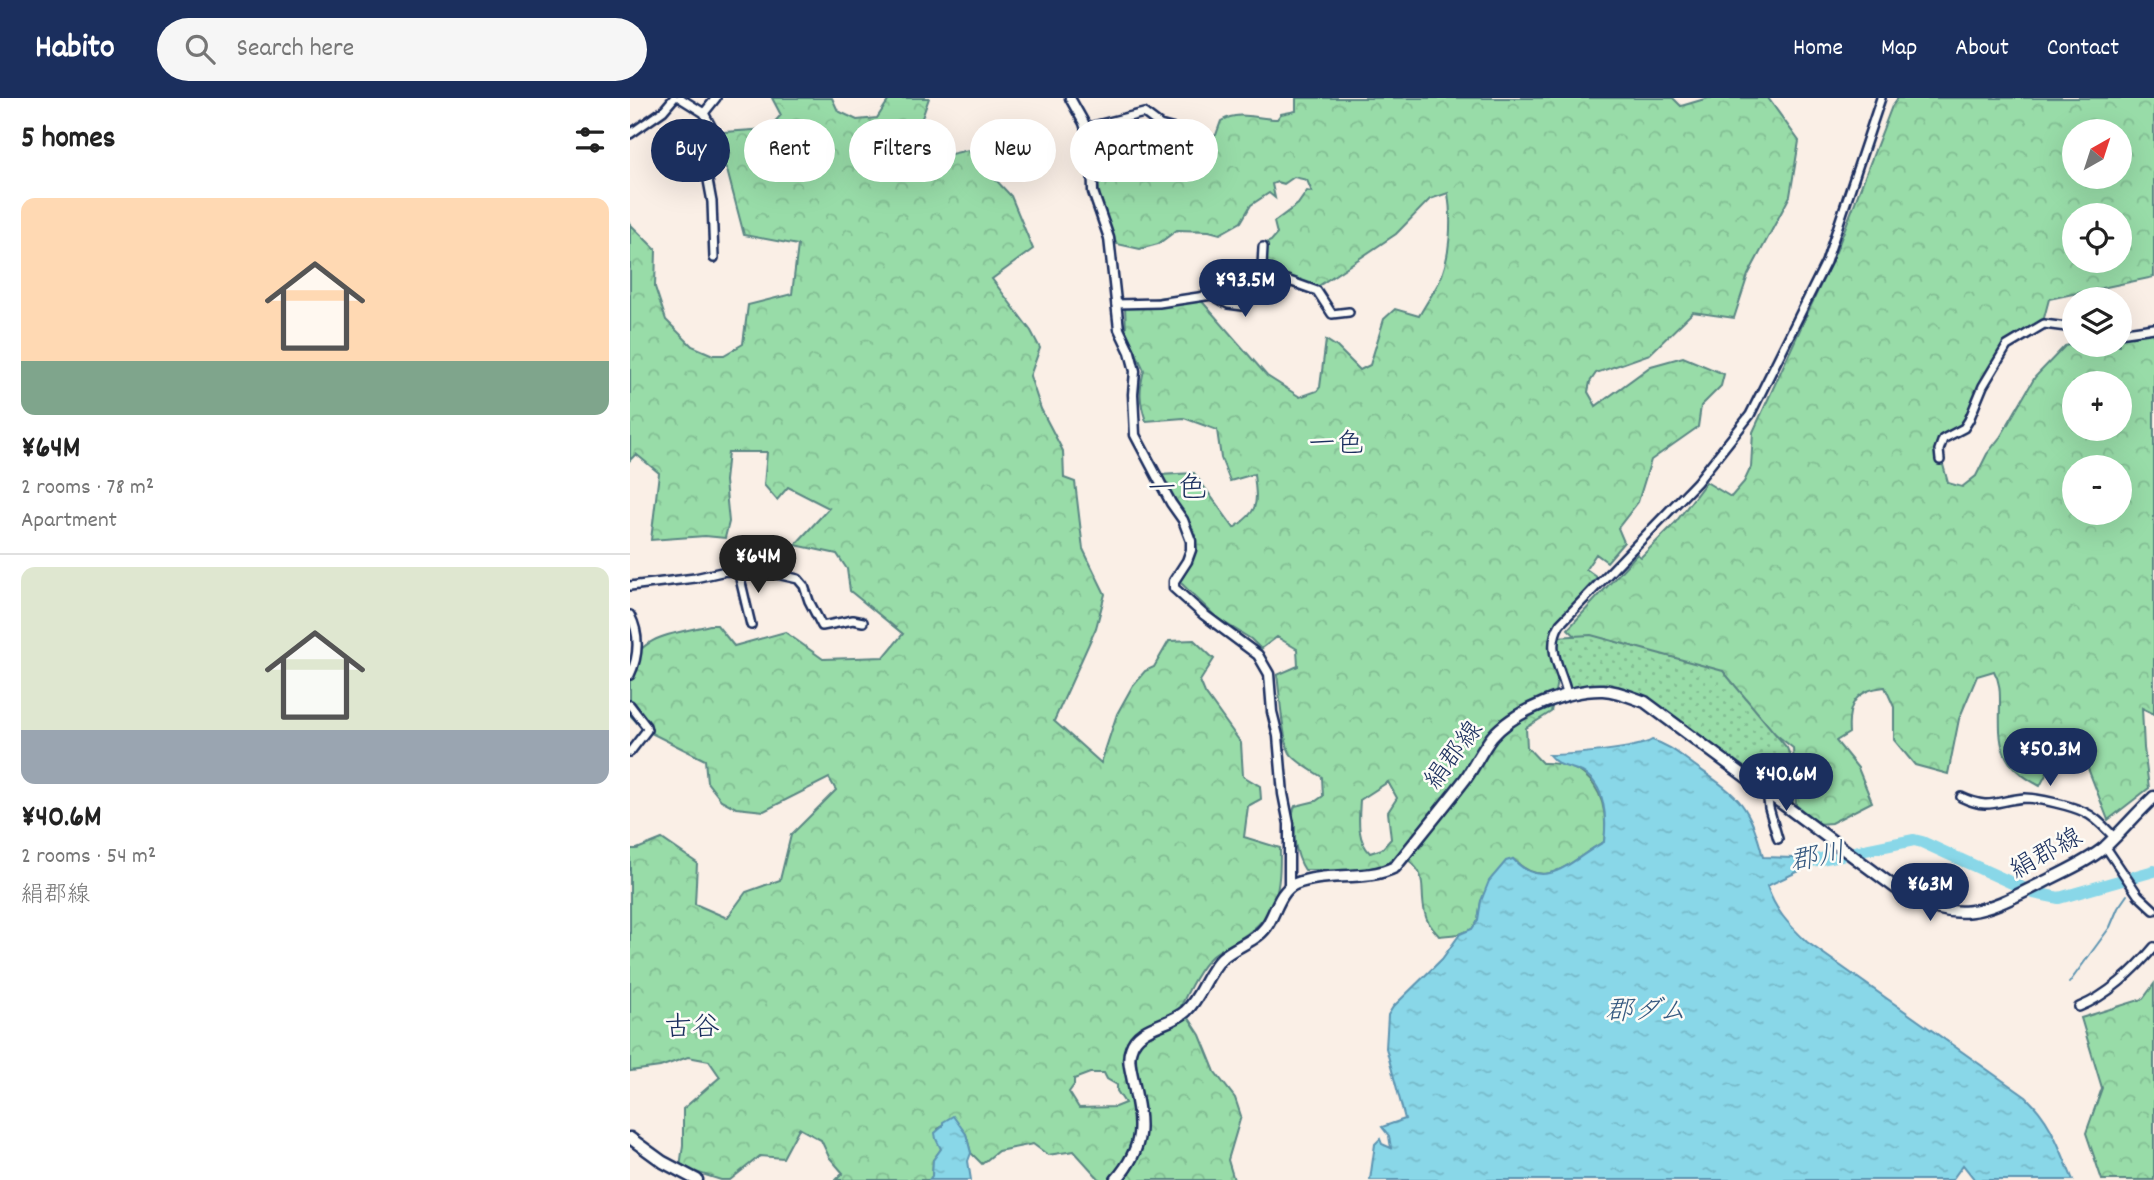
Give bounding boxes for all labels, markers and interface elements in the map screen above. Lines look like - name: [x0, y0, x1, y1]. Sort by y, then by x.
- search box: [157, 18, 647, 81]
- text: Habito: [35, 26, 115, 73]
- icon: search: [181, 30, 219, 68]
- text: Search here: [237, 31, 354, 68]
- text: Home: [1793, 32, 1843, 66]
- text: Map: [1881, 32, 1917, 66]
- text: About: [1955, 32, 2009, 66]
- text: Contact: [2047, 32, 2119, 66]
- text: 5 homes: [21, 119, 115, 162]
- chip: Buy: [651, 119, 730, 182]
- chip: Rent: [744, 119, 835, 182]
- chip: Filters: [849, 119, 956, 182]
- chip: New: [970, 119, 1056, 182]
- chip: Apartment: [1070, 119, 1218, 182]
- north arrow: [2062, 119, 2132, 189]
- map controls: [2062, 119, 2132, 525]
- icon: filters: [571, 121, 609, 159]
- button: locate: [2062, 203, 2132, 273]
- icon: home: [252, 243, 378, 369]
- pin: ¥93.5M: [1188, 260, 1302, 319]
- text: ¥93.5M: [1215, 265, 1275, 298]
- button: layers: [2062, 287, 2132, 357]
- button: +: [2062, 371, 2132, 441]
- district label: 一色: [1308, 427, 1364, 467]
- text: ¥64M: [21, 429, 80, 472]
- button: −: [2062, 455, 2132, 525]
- district label: 一色: [1147, 470, 1207, 513]
- text: 2 rooms · 78 m²: [21, 472, 154, 505]
- text: Apartment: [21, 505, 117, 538]
- pin: ¥64M: [717, 536, 799, 595]
- text: ¥64M: [735, 541, 781, 574]
- icon: home: [252, 612, 378, 738]
- street label: 絹郡線: [1417, 714, 1493, 798]
- pin: ¥50.3M: [1993, 728, 2107, 788]
- text: ¥50.3M: [2019, 734, 2081, 767]
- pin: ¥40.6M: [1729, 754, 1843, 813]
- text: ¥40.6M: [1755, 759, 1817, 792]
- text: ¥40.6M: [21, 798, 102, 841]
- street label: 絹郡線: [2004, 820, 2090, 890]
- water label: 郡川: [1787, 835, 1849, 885]
- text: 2 rooms · 54 m²: [21, 841, 156, 874]
- pin: ¥63M: [1889, 864, 1971, 923]
- text: ¥63M: [1907, 869, 1953, 902]
- text: 絹郡線: [21, 880, 90, 913]
- water label: 郡ダム: [1605, 994, 1687, 1034]
- district label: 古谷: [664, 1010, 720, 1050]

